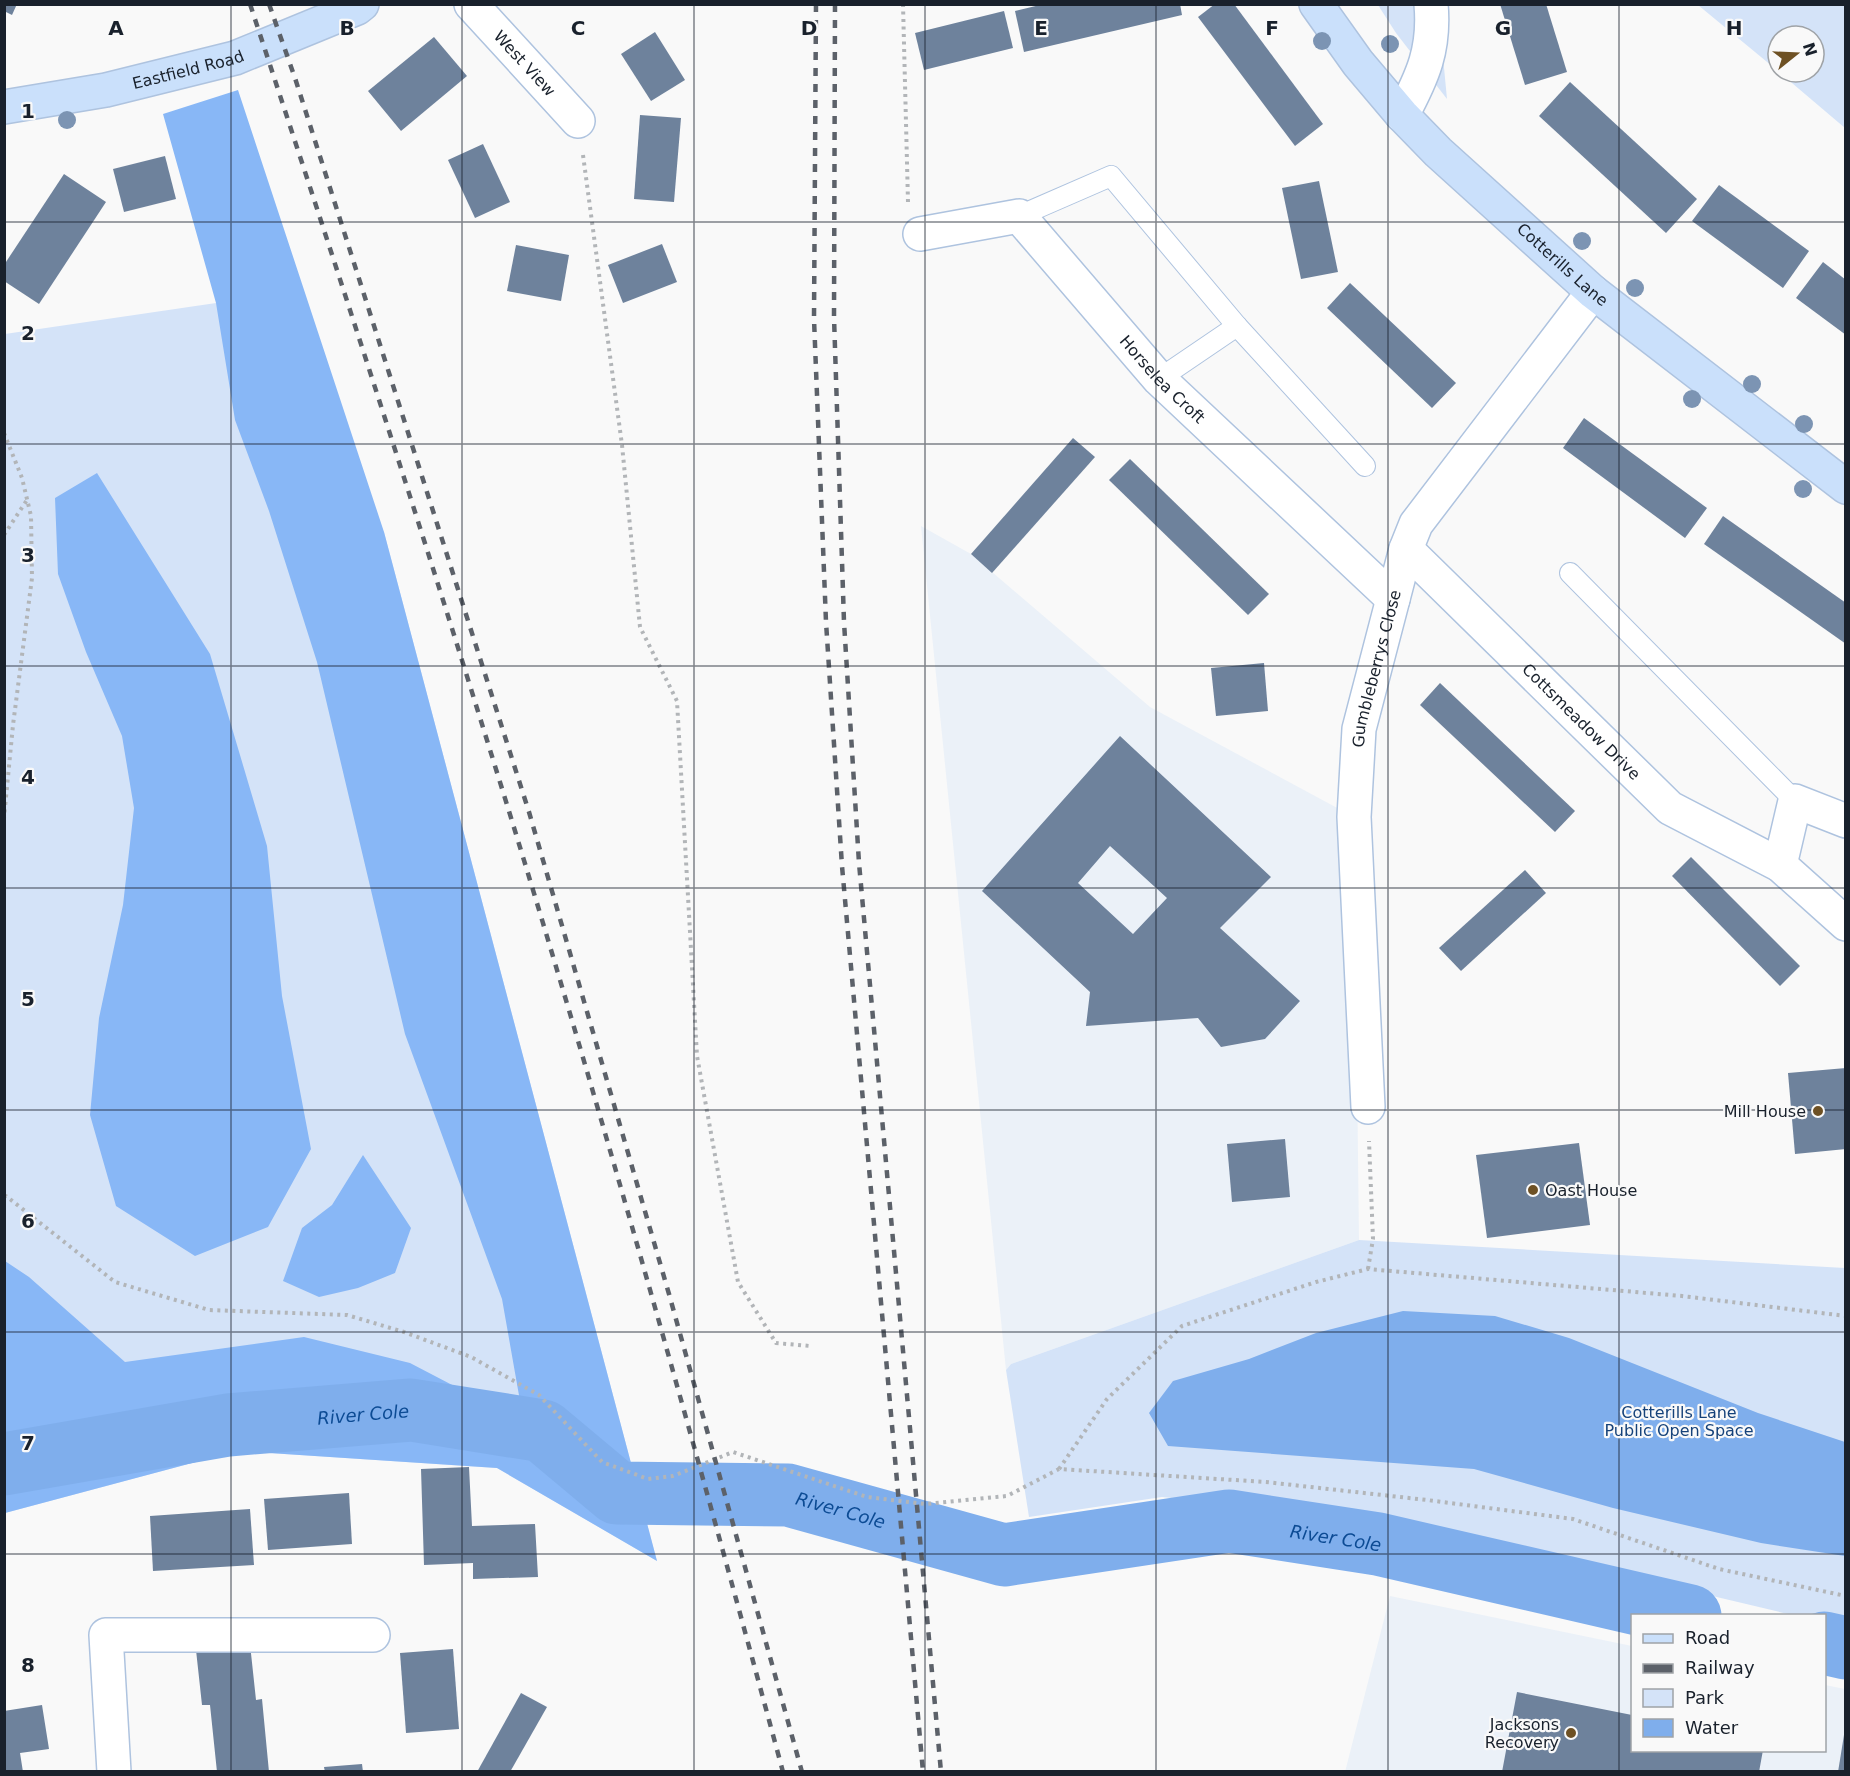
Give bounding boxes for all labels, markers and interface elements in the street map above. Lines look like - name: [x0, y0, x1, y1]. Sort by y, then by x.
- text: A: [108, 16, 124, 40]
- text: B: [339, 16, 355, 40]
- text: C: [571, 16, 585, 40]
- text: D: [801, 16, 817, 40]
- text: E: [1034, 16, 1048, 40]
- text: F: [1265, 16, 1279, 40]
- text: G: [1495, 16, 1511, 40]
- text: H: [1726, 16, 1742, 40]
- north arrow: [1766, 24, 1826, 84]
- street label: West View: [490, 26, 560, 100]
- text: N: [1799, 40, 1821, 59]
- street label: Eastfield Road: [130, 46, 247, 93]
- text: 1: [21, 99, 35, 123]
- street label: Cotterills Lane: [1513, 219, 1612, 310]
- text: 2: [21, 321, 35, 345]
- street label: Horselea Croft: [1116, 331, 1209, 427]
- text: 3: [21, 543, 35, 567]
- street label: Gumbleberrys Close: [1348, 588, 1404, 748]
- street label: Cottsmeadow Drive: [1519, 659, 1645, 783]
- text: 4: [21, 765, 35, 789]
- text: 5: [21, 987, 35, 1011]
- place label: Mill House: [1724, 1102, 1806, 1121]
- marker: Mill House: [1811, 1104, 1825, 1118]
- place label: Oast House: [1545, 1181, 1637, 1200]
- marker: Oast House: [1526, 1183, 1540, 1197]
- text: 6: [21, 1209, 35, 1233]
- water label: River Cole: [316, 1400, 410, 1428]
- park label: Cotterills Lane Public Open Space: [1604, 1403, 1754, 1440]
- text: 7: [21, 1431, 35, 1455]
- water label: River Cole: [794, 1487, 888, 1532]
- water label: River Cole: [1289, 1520, 1383, 1555]
- legend: [1631, 1614, 1826, 1752]
- text: Road: [1685, 1627, 1730, 1648]
- text: 8: [21, 1653, 35, 1677]
- text: Railway: [1685, 1657, 1755, 1678]
- text: Park: [1685, 1687, 1724, 1708]
- place label: Jacksons Recovery: [1485, 1715, 1559, 1752]
- text: Water: [1685, 1717, 1739, 1738]
- marker: Jacksons Recovery: [1564, 1726, 1578, 1740]

